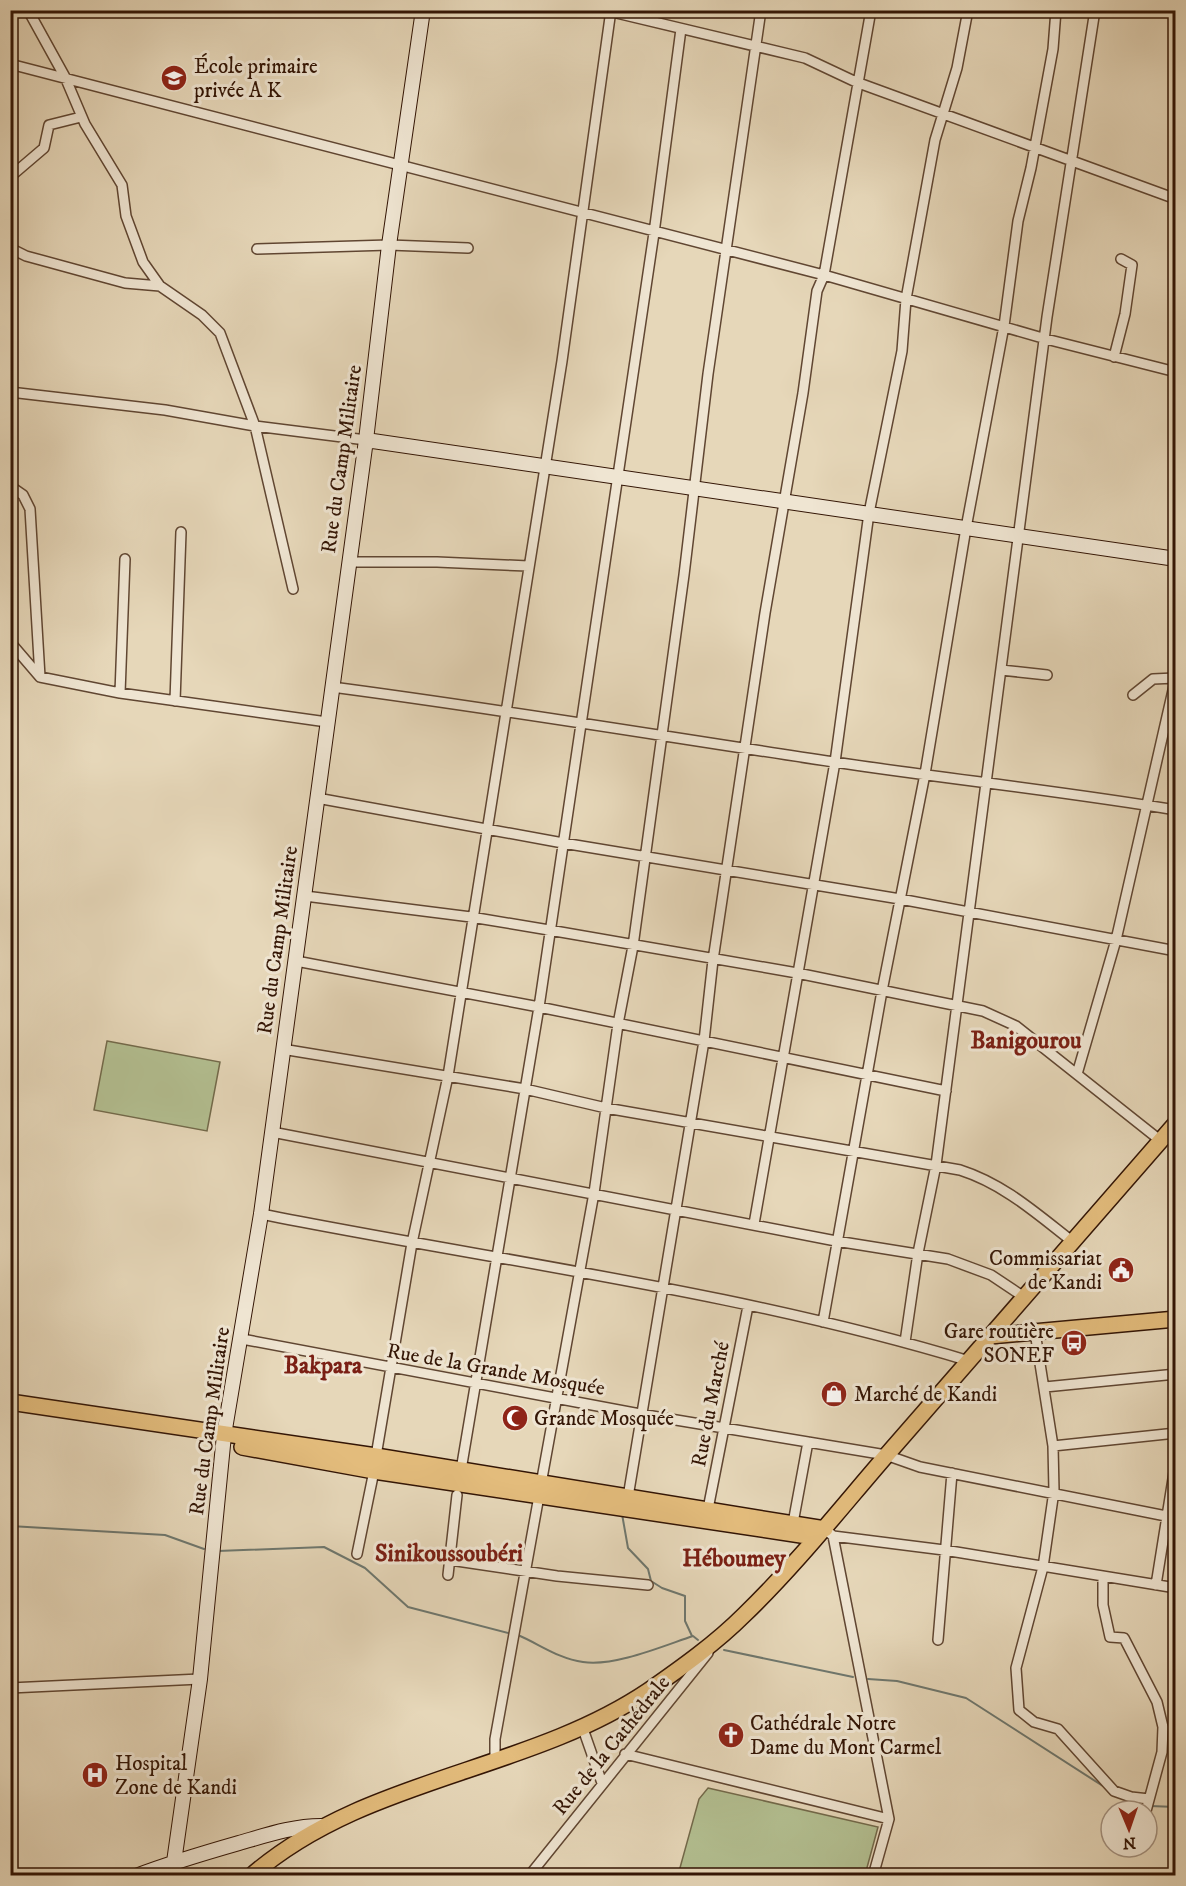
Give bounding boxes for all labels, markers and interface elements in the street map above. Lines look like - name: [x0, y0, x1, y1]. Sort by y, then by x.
- place label: École primaire privée A K: [193, 53, 318, 104]
- school or university icon: École primaire privée A K: [159, 63, 189, 93]
- street label: Rue du Camp Militaire: [316, 363, 368, 555]
- street label: Rue du Camp Militaire: [252, 844, 304, 1036]
- district label: Banigourou: [970, 1026, 1082, 1056]
- place label: Commissariat de Kandi: [989, 1246, 1102, 1296]
- public building icon: Commissariat de Kandi: [1106, 1255, 1136, 1285]
- place label: Gare routière SONEF: [944, 1319, 1054, 1369]
- street label: Rue du Camp Militaire: [184, 1325, 236, 1517]
- bus stop icon: Gare routière SONEF: [1059, 1328, 1089, 1358]
- street label: Rue de la Grande Mosquée: [385, 1338, 607, 1402]
- street label: Rue du Marché: [686, 1339, 736, 1469]
- district label: Bakpara: [284, 1351, 363, 1381]
- shop icon: Marché de Kandi: [819, 1379, 849, 1409]
- place label: Marché de Kandi: [854, 1382, 997, 1408]
- mosque icon: Grande Mosquée: [500, 1403, 530, 1433]
- place label: Grande Mosquée: [534, 1406, 674, 1432]
- district label: Sinikoussoubéri: [375, 1539, 523, 1569]
- district label: Héboumey: [682, 1544, 786, 1574]
- street label: Rue de la Cathédrale: [548, 1670, 676, 1821]
- place label: Cathédrale Notre Dame du Mont Carmel: [750, 1711, 942, 1761]
- church icon: Cathédrale Notre Dame du Mont Carmel: [716, 1720, 746, 1750]
- place label: Hospital Zone de Kandi: [115, 1751, 237, 1801]
- hospital icon: Hospital Zone de Kandi: [80, 1760, 110, 1790]
- north arrow: [1099, 1799, 1159, 1859]
- text: N: [1123, 1833, 1136, 1853]

